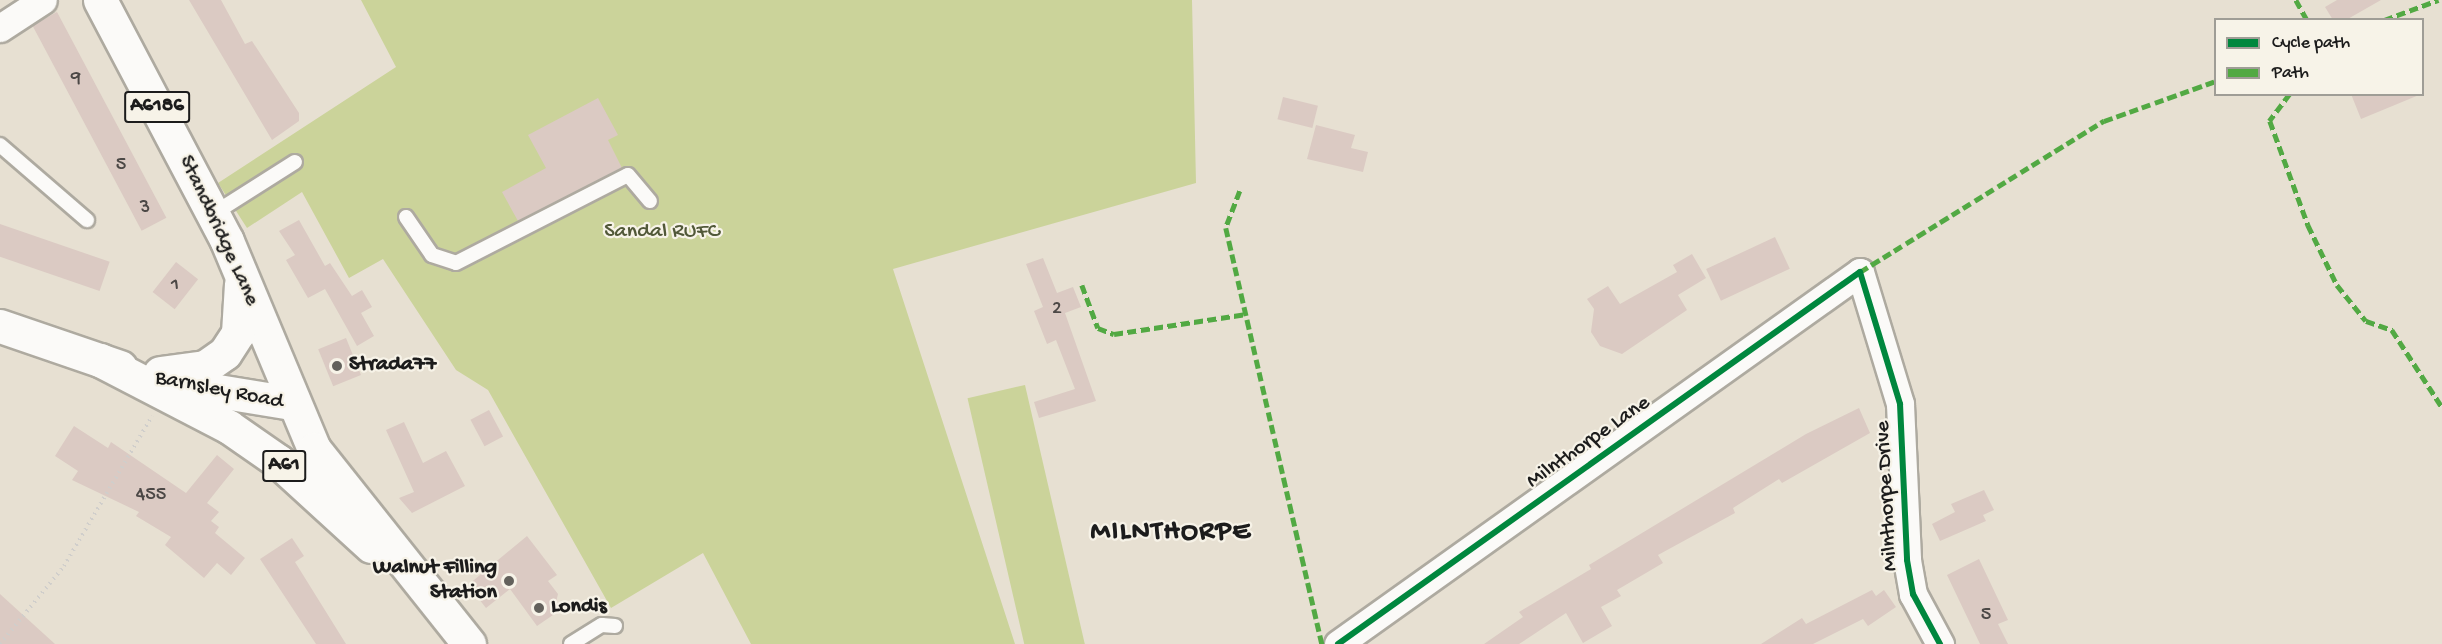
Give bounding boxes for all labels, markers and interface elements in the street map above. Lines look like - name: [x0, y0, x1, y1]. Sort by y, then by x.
- legend: [2214, 18, 2424, 96]
- text: Cycle path: [2272, 33, 2350, 54]
- text: Path: [2272, 63, 2309, 84]
- house number: 9: [71, 67, 81, 91]
- road number: A6186: [124, 89, 190, 125]
- street label: Standbridge Lane: [172, 152, 264, 310]
- house number: 5: [116, 153, 126, 177]
- house number: 3: [140, 196, 150, 220]
- park label: Sandal RUFC: [604, 220, 720, 246]
- house number: 1: [171, 273, 179, 297]
- house number: 2: [1052, 297, 1062, 321]
- place label: Strada77: [349, 353, 436, 379]
- marker: Strada77: [330, 359, 344, 373]
- street label: Barnsley Road: [153, 366, 285, 416]
- street label: Milnthorpe Lane: [1522, 391, 1656, 495]
- street label: Milnthorpe Drive: [1871, 420, 1905, 572]
- road number: A61: [262, 448, 306, 484]
- house number: 455: [136, 483, 166, 507]
- district label: MILNTHORPE: [1091, 516, 1251, 550]
- place label: Walnut Filling Station: [373, 555, 497, 606]
- marker: Walnut Filling Station: [502, 574, 516, 588]
- place label: Londis: [551, 595, 607, 621]
- marker: Londis: [532, 601, 546, 615]
- house number: 5: [1981, 603, 1991, 627]

